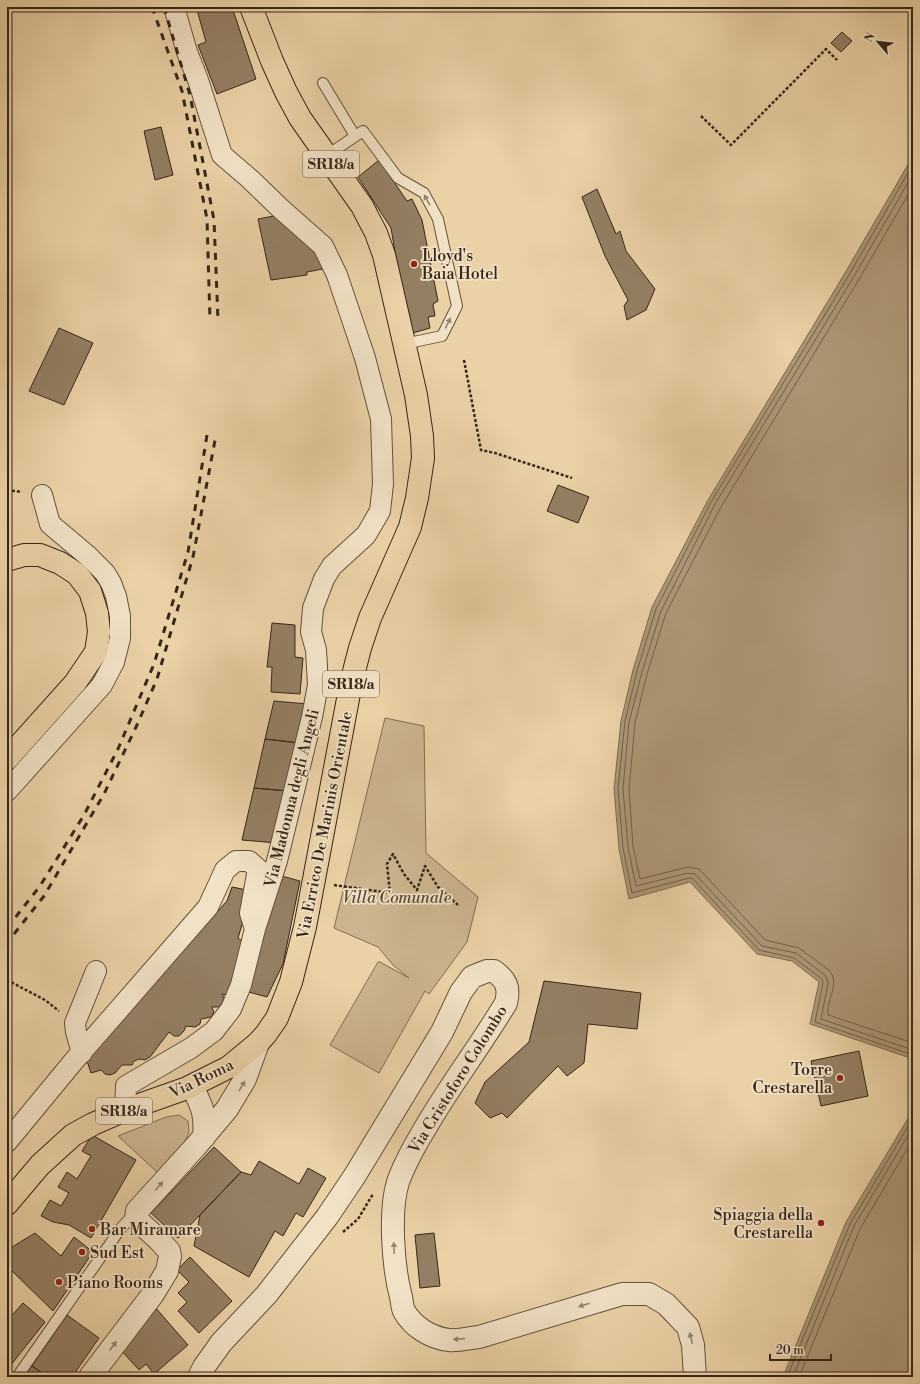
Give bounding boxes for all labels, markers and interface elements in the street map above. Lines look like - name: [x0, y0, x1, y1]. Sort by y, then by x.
- north arrow: [858, 22, 898, 62]
- text: N: [862, 30, 878, 45]
- road number: SR18/a: [303, 151, 359, 177]
- one-way arrow: [424, 194, 431, 206]
- place label: Lloyd's Baia Hotel: [421, 246, 498, 284]
- marker: Lloyd's Baia Hotel: [409, 259, 419, 269]
- one-way arrow: [445, 318, 451, 329]
- road number: SR18/a: [323, 671, 379, 697]
- street label: Via Madonna degli Angeli: [260, 707, 324, 891]
- street label: Via Errico De Marinis Orientale: [293, 710, 357, 942]
- park label: Villa Comunale: [343, 888, 452, 908]
- street label: Via Cristoforo Colombo: [403, 1002, 512, 1158]
- street label: Via Roma: [165, 1054, 238, 1104]
- place label: Torre Crestarella: [753, 1060, 833, 1098]
- marker: Torre Crestarella: [835, 1073, 845, 1083]
- one-way arrow: [238, 1080, 245, 1092]
- road number: SR18/a: [96, 1098, 152, 1124]
- one-way arrow: [155, 1181, 164, 1191]
- place label: Spiaggia della Crestarella: [713, 1205, 814, 1243]
- marker: Spiaggia della Crestarella: [816, 1218, 826, 1228]
- place label: Bar Miramare: [99, 1220, 201, 1240]
- marker: Bar Miramare: [87, 1224, 97, 1234]
- one-way arrow: [391, 1241, 397, 1254]
- place label: Sud Est: [90, 1243, 145, 1263]
- marker: Sud Est: [77, 1247, 87, 1257]
- place label: Piano Rooms: [67, 1273, 163, 1293]
- marker: Piano Rooms: [54, 1277, 64, 1287]
- one-way arrow: [578, 1302, 590, 1308]
- one-way arrow: [688, 1332, 694, 1344]
- one-way arrow: [453, 1336, 465, 1343]
- scale bar: [770, 1336, 831, 1362]
- one-way arrow: [109, 1340, 118, 1351]
- text: 20 m: [776, 1343, 804, 1358]

